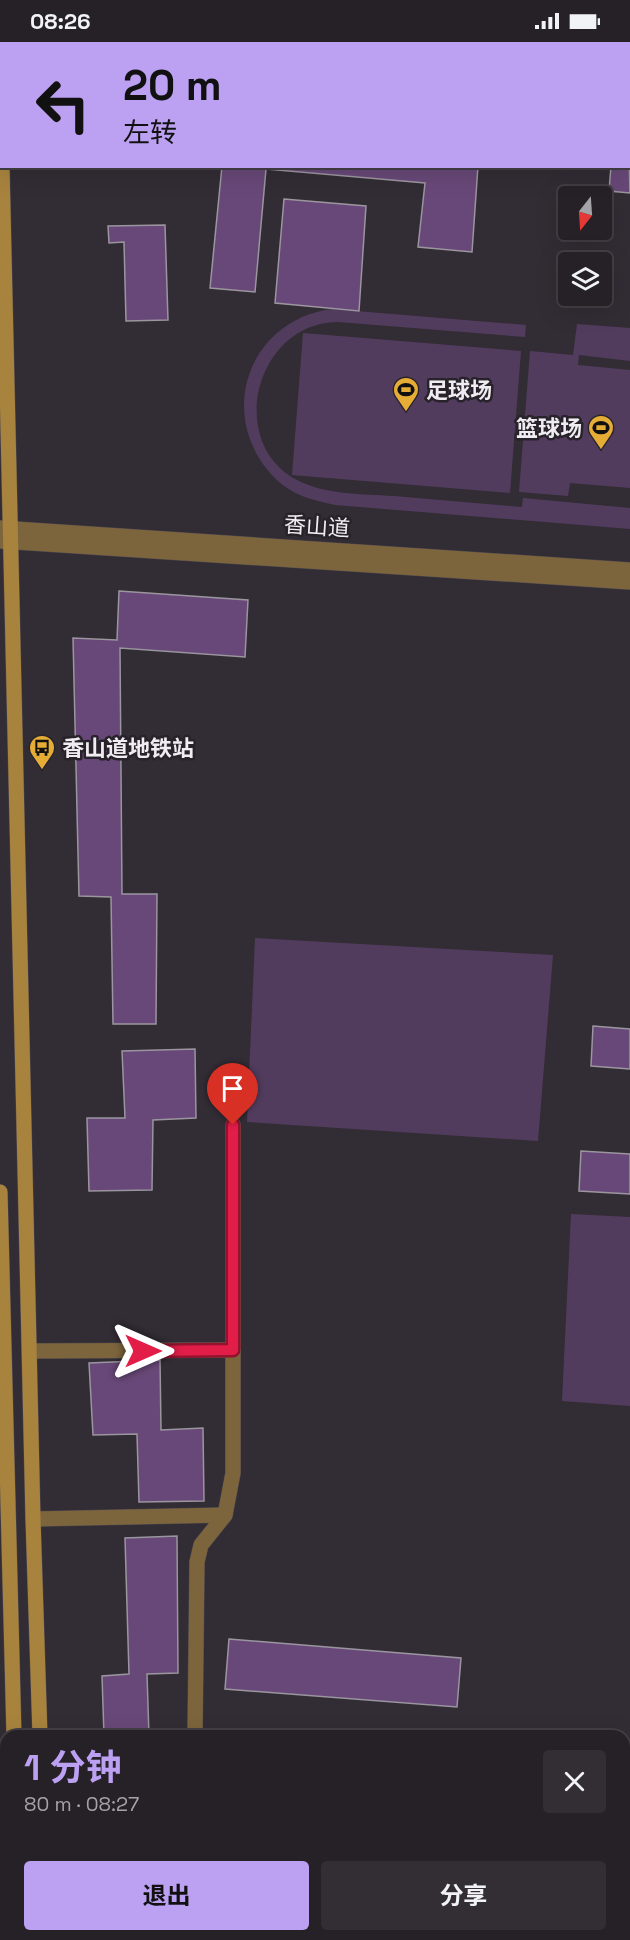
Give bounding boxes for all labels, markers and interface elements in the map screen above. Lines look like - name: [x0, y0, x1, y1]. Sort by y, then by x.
- text: 08:26: [30, 7, 91, 35]
- text: 20 m: [123, 59, 222, 112]
- icon: left: [24, 66, 102, 144]
- text: 左转: [123, 115, 177, 150]
- north arrow: [558, 186, 612, 240]
- map controls: [558, 186, 612, 306]
- button: layers: [558, 252, 612, 306]
- sports icon: 足球场: [391, 375, 421, 413]
- place label: 足球场: [426, 376, 492, 404]
- sports icon: 篮球场: [586, 413, 616, 451]
- place label: 篮球场: [516, 414, 582, 442]
- street label: 香山道: [283, 510, 351, 542]
- bus stop icon: 香山道地铁站: [27, 733, 57, 771]
- place label: 香山道地铁站: [62, 734, 194, 762]
- pin: [207, 1063, 258, 1125]
- icon: arrive: [216, 1072, 249, 1105]
- position arrow: [111, 1319, 175, 1383]
- text: 1 分钟: [24, 1745, 121, 1791]
- button: close: [543, 1750, 606, 1813]
- text: 80 m · 08:27: [24, 1791, 139, 1817]
- button: 退出: [24, 1861, 309, 1930]
- button: 分享: [321, 1861, 606, 1930]

